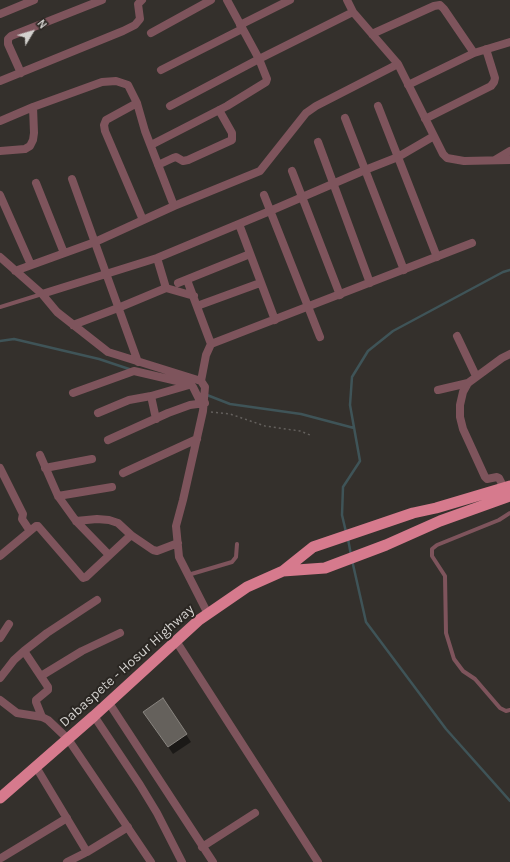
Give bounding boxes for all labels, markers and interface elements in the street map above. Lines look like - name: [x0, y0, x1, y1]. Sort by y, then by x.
- north arrow: [12, 12, 52, 52]
- text: N: [34, 17, 49, 31]
- street label: Dabaspete - Hosur Highway: [56, 601, 198, 731]

